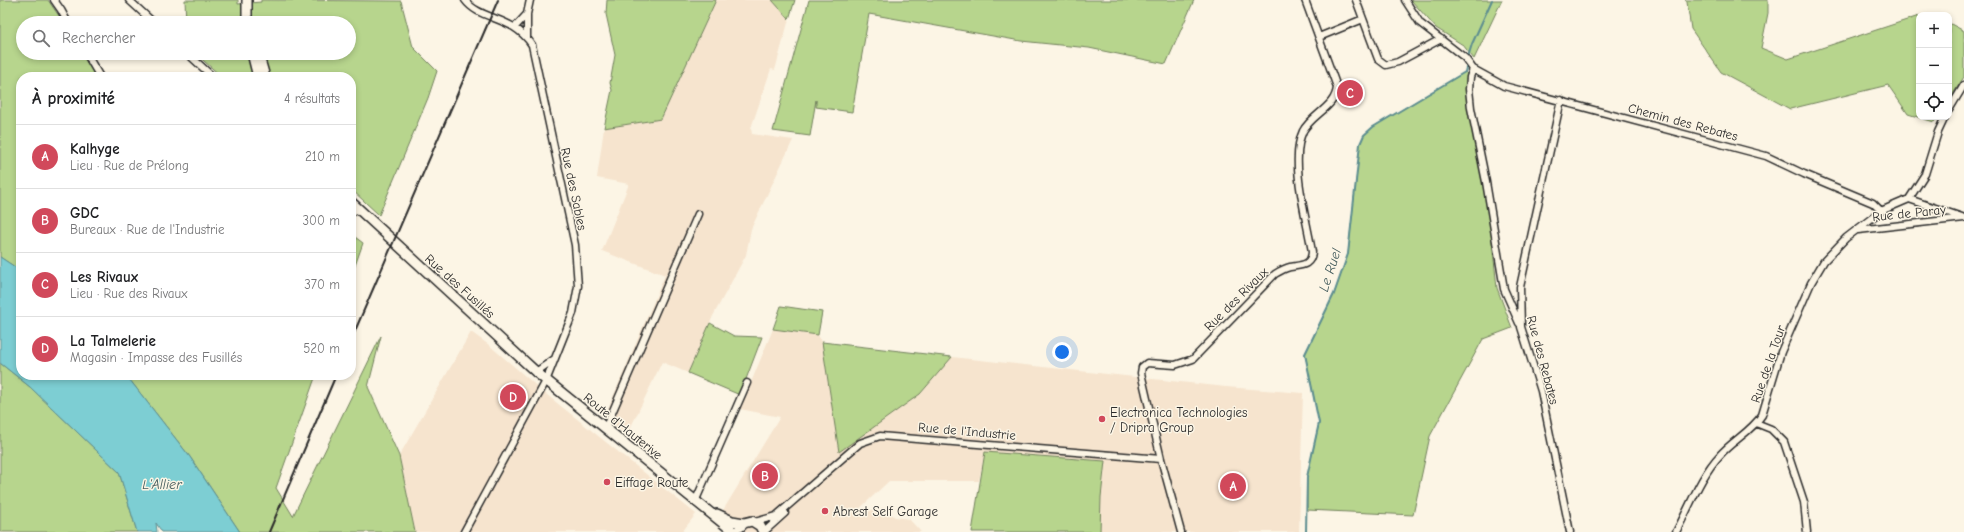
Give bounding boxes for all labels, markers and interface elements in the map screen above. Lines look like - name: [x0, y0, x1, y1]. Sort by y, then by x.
- map controls: [1916, 12, 1952, 120]
- button: +: [1916, 12, 1952, 48]
- search box: [16, 16, 356, 60]
- icon: search: [30, 27, 52, 49]
- text: Rechercher: [62, 29, 135, 47]
- button: −: [1916, 48, 1952, 84]
- pin: C: [1337, 78, 1363, 108]
- button: locate: [1916, 84, 1952, 120]
- text: À proximité: [32, 89, 115, 108]
- text: 4 résultats: [284, 91, 340, 106]
- street label: Chemin des Rebates: [1627, 100, 1739, 144]
- text: Kalhyge: [70, 140, 120, 158]
- street label: Rue des Sables: [558, 146, 590, 232]
- text: A: [41, 149, 49, 164]
- text: 210 m: [305, 149, 340, 164]
- text: Lieu · Rue de Prélong: [70, 158, 189, 173]
- street label: Rue de Paray: [1871, 202, 1947, 224]
- text: GDC: [70, 204, 99, 222]
- text: B: [41, 213, 49, 228]
- text: 300 m: [302, 213, 340, 228]
- text: Bureaux · Rue de l'Industrie: [70, 222, 225, 237]
- water label: Le Ruel: [1315, 245, 1345, 294]
- street label: Rue des Fusillés: [422, 251, 498, 321]
- street label: Rue des Rivaux: [1201, 263, 1272, 334]
- text: Les Rivaux: [70, 268, 138, 286]
- text: C: [41, 277, 49, 292]
- text: 370 m: [304, 277, 340, 292]
- text: Lieu · Rue des Rivaux: [70, 286, 187, 301]
- street label: Rue des Rebates: [1524, 314, 1562, 406]
- street label: Rue de la Tour: [1748, 322, 1789, 405]
- text: La Talmelerie: [70, 332, 156, 350]
- text: D: [41, 341, 49, 356]
- text: 520 m: [303, 341, 340, 356]
- your location: [1052, 342, 1072, 362]
- text: Magasin · Impasse des Fusillés: [70, 350, 242, 365]
- pin: D: [500, 382, 526, 412]
- street label: Route d'Hauterive: [581, 390, 666, 463]
- place label: Electronica Technologies / Dripra Group: [1110, 405, 1248, 435]
- marker: Electronica Technologies / Dripra Group: [1097, 414, 1107, 424]
- street label: Rue de l'Industrie: [918, 419, 1017, 443]
- pin: B: [752, 461, 778, 491]
- pin: A: [1220, 471, 1246, 501]
- place label: Eiffage Route: [615, 475, 689, 490]
- water label: L'Allier: [142, 476, 183, 493]
- marker: Eiffage Route: [602, 477, 612, 487]
- place label: Abrest Self Garage: [833, 504, 938, 519]
- marker: Abrest Self Garage: [820, 506, 830, 516]

